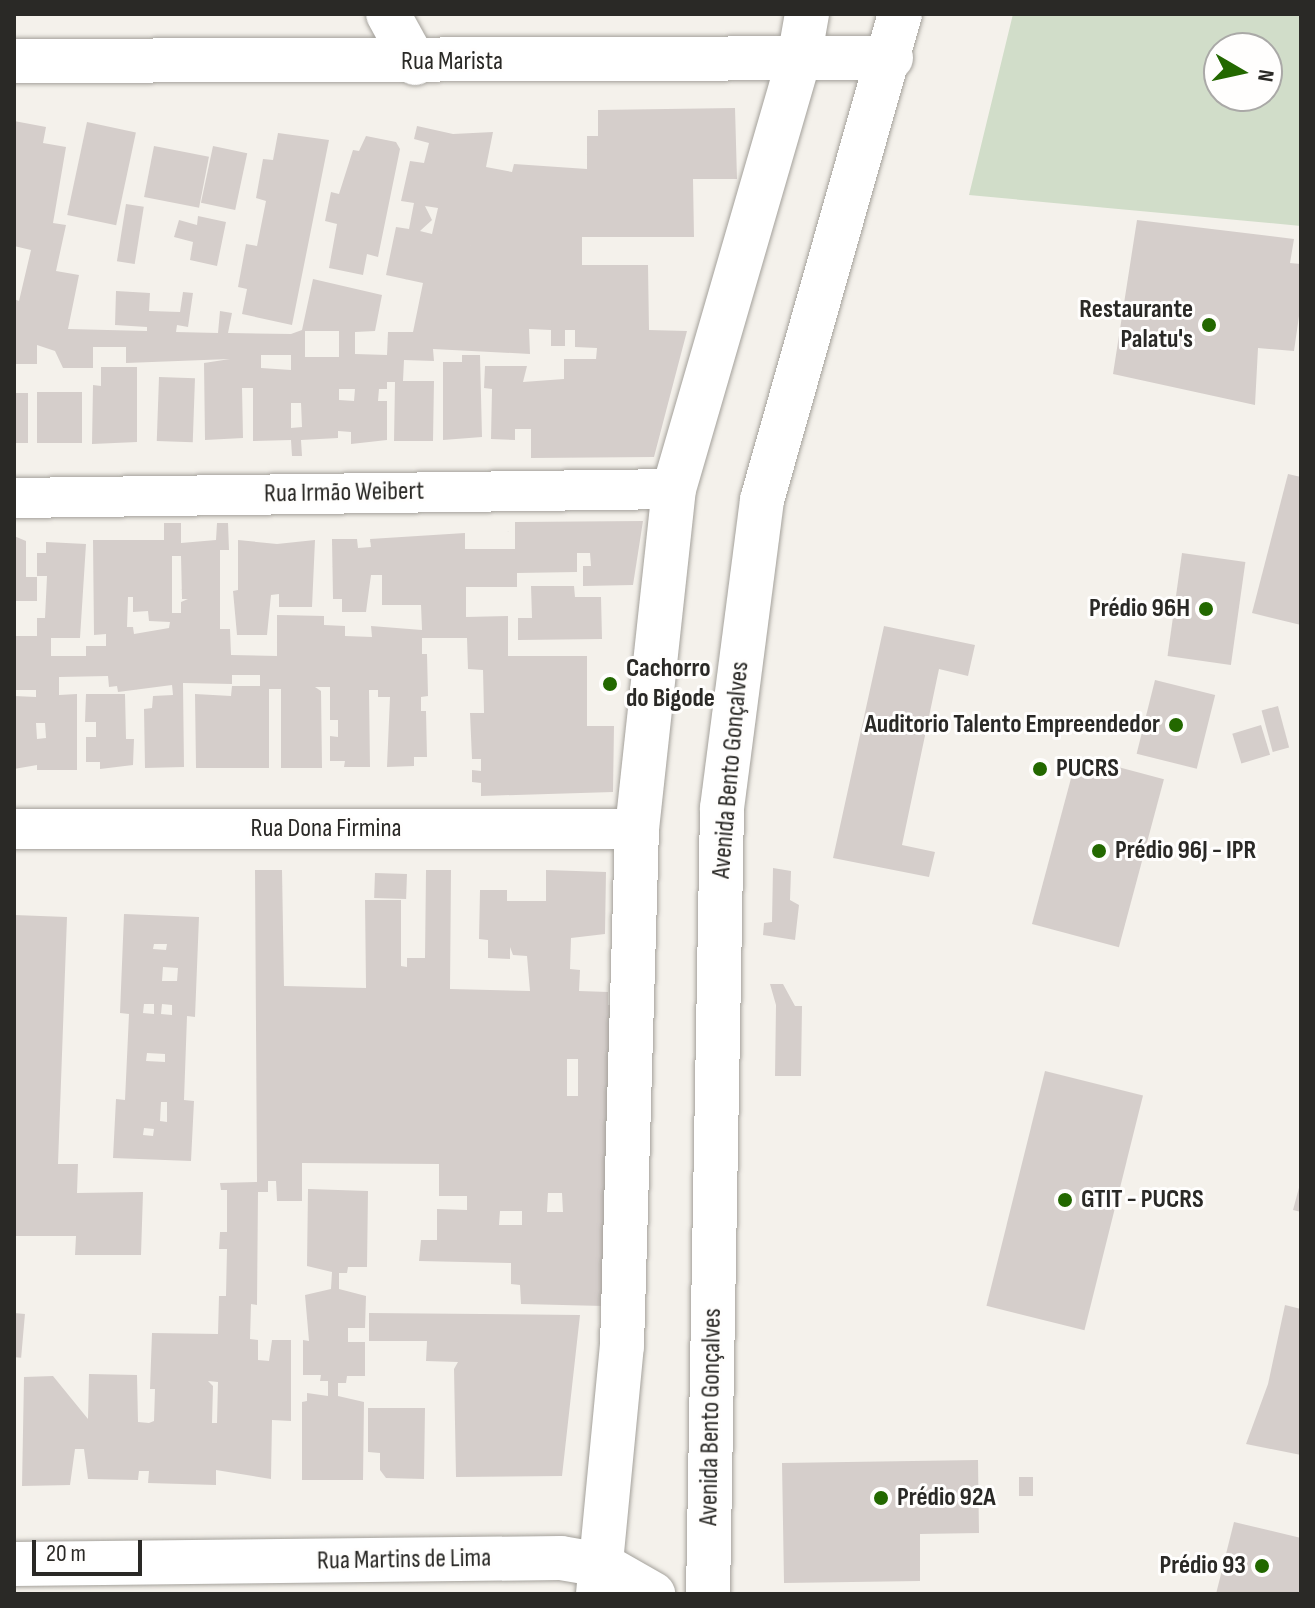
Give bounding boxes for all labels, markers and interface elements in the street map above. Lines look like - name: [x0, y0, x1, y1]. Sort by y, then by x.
- north arrow: [1203, 32, 1283, 112]
- street label: Rua Marista: [401, 46, 503, 78]
- text: N: [1251, 68, 1279, 83]
- place label: Restaurante Palatu's: [1079, 294, 1193, 356]
- marker: Restaurante Palatu's: [1200, 316, 1218, 334]
- street label: Rua Irmão Weibert: [264, 476, 424, 510]
- place label: Prédio 96H: [1089, 593, 1190, 625]
- marker: Prédio 96H: [1197, 600, 1215, 618]
- place label: Cachorro do Bigode: [626, 653, 715, 714]
- street label: Avenida Bento Gonçalves: [706, 660, 756, 880]
- marker: Cachorro do Bigode: [601, 675, 619, 693]
- place label: Auditorio Talento Empreendedor: [864, 709, 1160, 741]
- marker: Auditorio Talento Empreendedor: [1167, 716, 1185, 734]
- place label: PUCRS: [1056, 753, 1119, 785]
- marker: PUCRS: [1031, 760, 1049, 778]
- street label: Rua Dona Firmina: [250, 813, 402, 845]
- place label: Prédio 96J - IPR: [1115, 835, 1256, 867]
- marker: Prédio 96J - IPR: [1090, 842, 1108, 860]
- place label: GTIT - PUCRS: [1081, 1184, 1204, 1216]
- marker: GTIT - PUCRS: [1056, 1191, 1074, 1209]
- street label: Avenida Bento Gonçalves: [694, 1308, 728, 1526]
- place label: Prédio 92A: [897, 1482, 996, 1514]
- marker: Prédio 92A: [872, 1489, 890, 1507]
- scale bar: [36, 1524, 146, 1574]
- text: 20 m: [46, 1539, 86, 1568]
- street label: Rua Martins de Lima: [317, 1543, 491, 1577]
- place label: Prédio 93: [1159, 1550, 1246, 1582]
- marker: Prédio 93: [1253, 1557, 1271, 1575]

